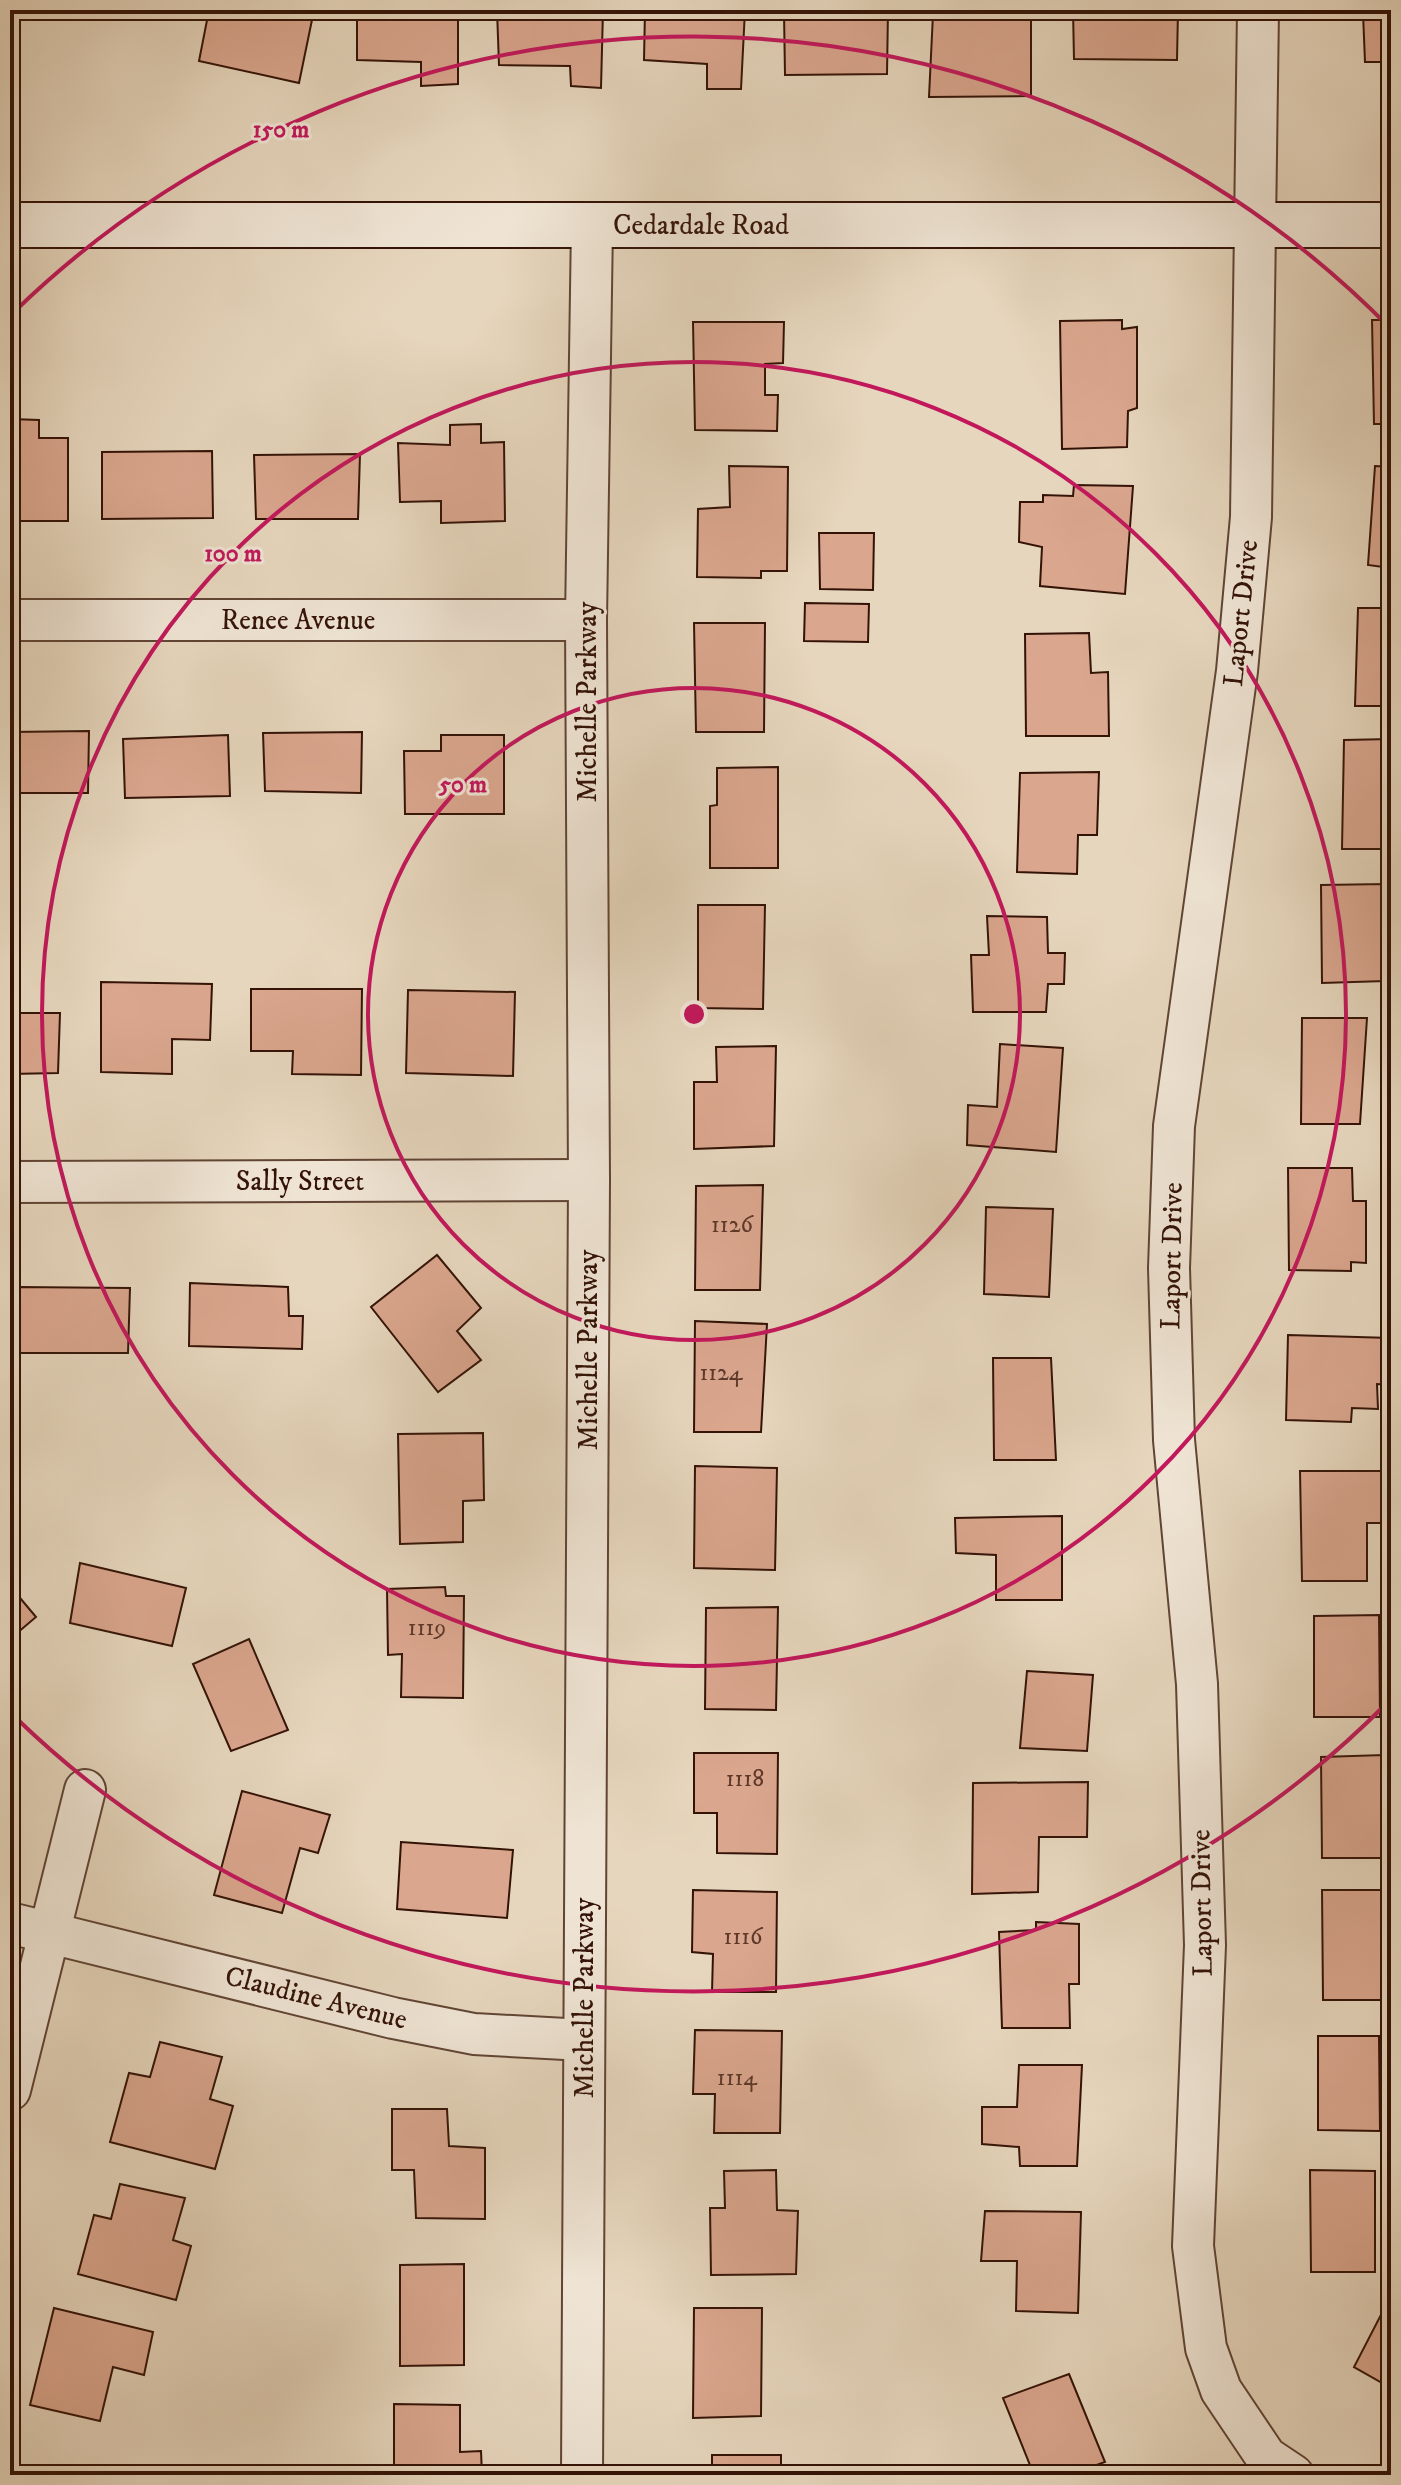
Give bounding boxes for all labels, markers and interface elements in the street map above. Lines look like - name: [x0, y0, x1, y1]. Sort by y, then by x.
- text: 150 m: [253, 115, 309, 145]
- street label: Cedardale Road: [613, 208, 789, 243]
- street label: Laport Drive: [1216, 538, 1266, 688]
- text: 100 m: [204, 539, 262, 569]
- street label: Michelle Parkway: [570, 601, 605, 802]
- street label: Renee Avenue: [221, 603, 375, 638]
- text: 50 m: [438, 770, 487, 800]
- centre of rings: [680, 1000, 708, 1028]
- street label: Sally Street: [236, 1164, 364, 1199]
- street label: Laport Drive: [1153, 1182, 1191, 1330]
- house number: 1126: [711, 1210, 754, 1240]
- street label: Michelle Parkway: [571, 1249, 606, 1450]
- house number: 1124: [699, 1358, 744, 1388]
- house number: 1119: [408, 1613, 446, 1643]
- house number: 1118: [726, 1764, 764, 1794]
- street label: Laport Drive: [1183, 1829, 1221, 1977]
- street label: Michelle Parkway: [567, 1897, 602, 2098]
- house number: 1116: [724, 1922, 764, 1952]
- street label: Claudine Avenue: [221, 1958, 411, 2038]
- house number: 1114: [717, 2063, 758, 2093]

